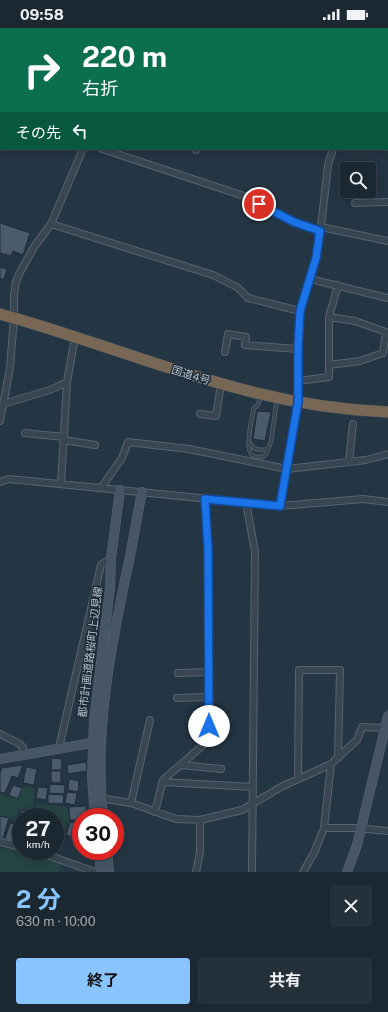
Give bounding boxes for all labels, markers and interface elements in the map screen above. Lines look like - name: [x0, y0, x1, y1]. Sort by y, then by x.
- text: 09:58: [20, 6, 64, 23]
- text: 220 m: [82, 40, 167, 73]
- icon: right: [16, 44, 68, 96]
- text: 右折: [82, 78, 118, 99]
- icon: left: [69, 120, 91, 142]
- text: その先: [16, 124, 61, 141]
- map controls: [340, 162, 376, 198]
- button: search: [340, 162, 376, 198]
- pin: [242, 187, 276, 221]
- icon: arrive: [248, 193, 270, 215]
- street label: 国道4号: [170, 363, 212, 387]
- street label: 都市計画道路桜町上辺見線: [76, 586, 104, 718]
- position arrow: [188, 705, 230, 747]
- speed limit sign: 30: [72, 808, 124, 860]
- text: 27: [25, 817, 51, 841]
- text: km/h: [26, 838, 50, 850]
- text: 2 分: [16, 885, 61, 913]
- button: close: [330, 885, 372, 927]
- text: 630 m · 10:00: [16, 914, 96, 929]
- button: 終了: [16, 958, 190, 1004]
- button: 共有: [198, 958, 372, 1004]

